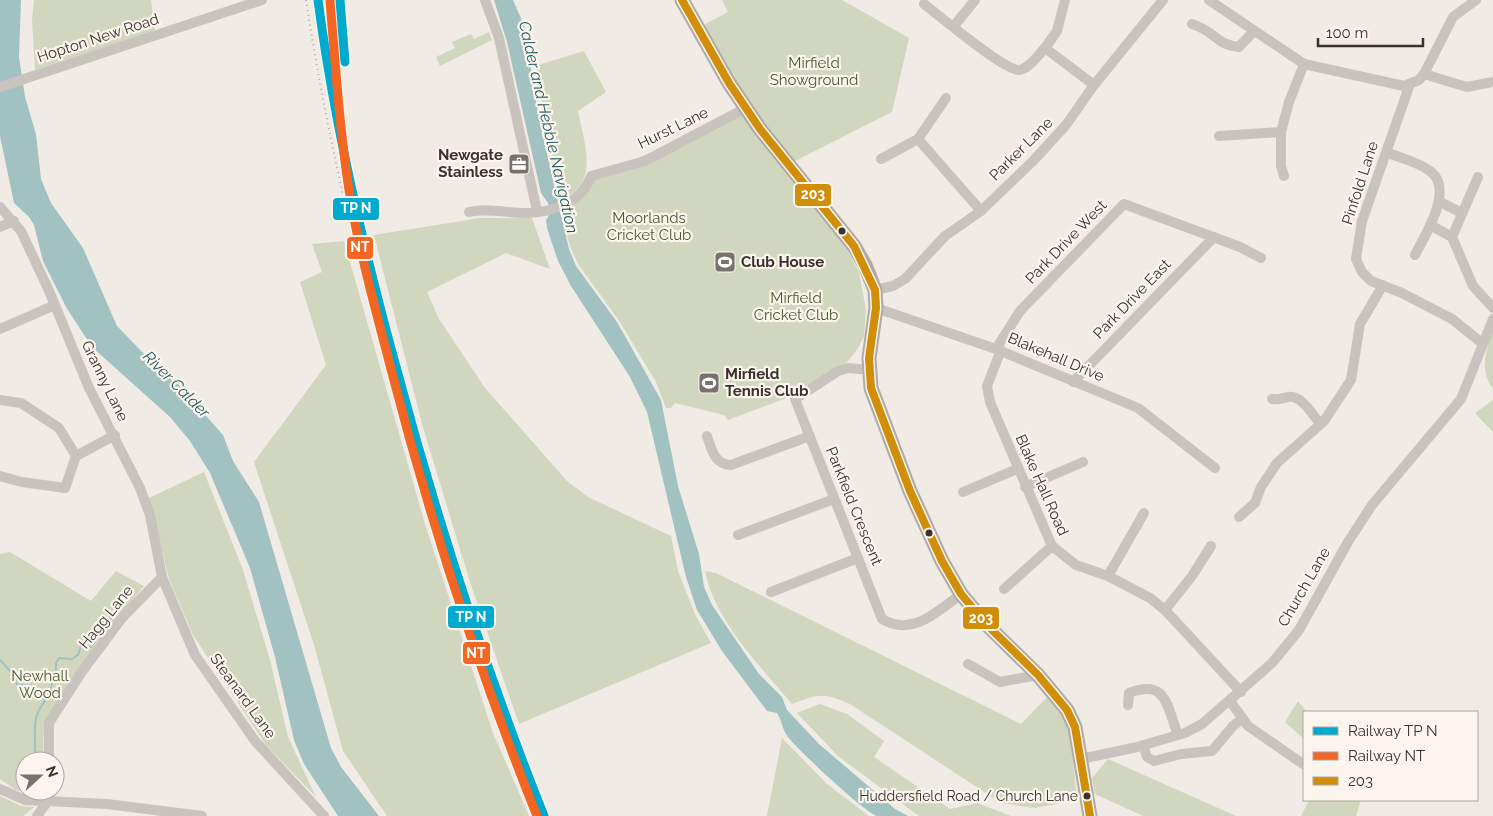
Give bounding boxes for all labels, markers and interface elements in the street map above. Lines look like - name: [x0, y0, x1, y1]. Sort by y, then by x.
- street label: Hopton New Road: [35, 10, 161, 66]
- scale bar: [1318, 15, 1423, 47]
- water label: Calder and Hebble Navigation: [515, 19, 582, 235]
- text: 100 m: [1326, 24, 1368, 42]
- park label: Mirfield Showground: [770, 54, 858, 89]
- street label: Hurst Lane: [635, 103, 711, 153]
- street label: Parker Lane: [986, 113, 1057, 184]
- street label: Pinfold Lane: [1338, 139, 1382, 227]
- place label: Newgate Stainless: [438, 146, 503, 181]
- office icon: Newgate Stainless: [507, 152, 531, 176]
- line badge: 203: [794, 183, 832, 207]
- text: 203: [801, 186, 825, 202]
- street label: Park Drive West: [1022, 196, 1110, 288]
- line badge: TP N: [332, 197, 380, 221]
- text: TP N: [340, 200, 372, 216]
- park label: Moorlands Cricket Club: [607, 209, 691, 244]
- unlabelled marker: [837, 226, 847, 236]
- line badge: NT: [346, 236, 374, 260]
- text: NT: [350, 239, 370, 255]
- sports icon: Club House: [713, 250, 737, 274]
- place label: Club House: [741, 253, 824, 271]
- street label: Park Drive East: [1090, 255, 1174, 343]
- park label: Mirfield Cricket Club: [754, 289, 838, 324]
- street label: Blakehall Drive: [1005, 329, 1107, 385]
- street label: Granny Lane: [78, 338, 132, 424]
- water label: River Calder: [139, 347, 214, 422]
- place label: Mirfield Tennis Club: [725, 365, 809, 400]
- sports icon: Mirfield Tennis Club: [697, 371, 721, 395]
- street label: Blake Hall Road: [1012, 432, 1072, 538]
- street label: Parkfield Crescent: [822, 444, 886, 568]
- unlabelled marker: [924, 528, 934, 538]
- street label: Church Lane: [1274, 544, 1334, 630]
- street label: Hagg Lane: [75, 582, 137, 652]
- line badge: TP N: [447, 605, 495, 629]
- line badge: 203: [962, 606, 1000, 630]
- text: TP N: [455, 609, 487, 625]
- text: 203: [969, 610, 993, 626]
- line badge: NT: [462, 641, 491, 665]
- text: NT: [466, 645, 486, 661]
- street label: Steanard Lane: [206, 650, 280, 742]
- park label: Newhall Wood: [11, 667, 70, 702]
- legend: [1303, 711, 1478, 801]
- text: Railway TP N: [1348, 722, 1438, 740]
- text: Railway NT: [1348, 747, 1425, 765]
- north arrow: [15, 751, 65, 801]
- text: N: [43, 763, 62, 779]
- text: 203: [1348, 772, 1373, 790]
- place label: Huddersfield Road / Church Lane: [859, 788, 1078, 804]
- marker: Huddersfield Road / Church Lane: [1082, 791, 1092, 801]

